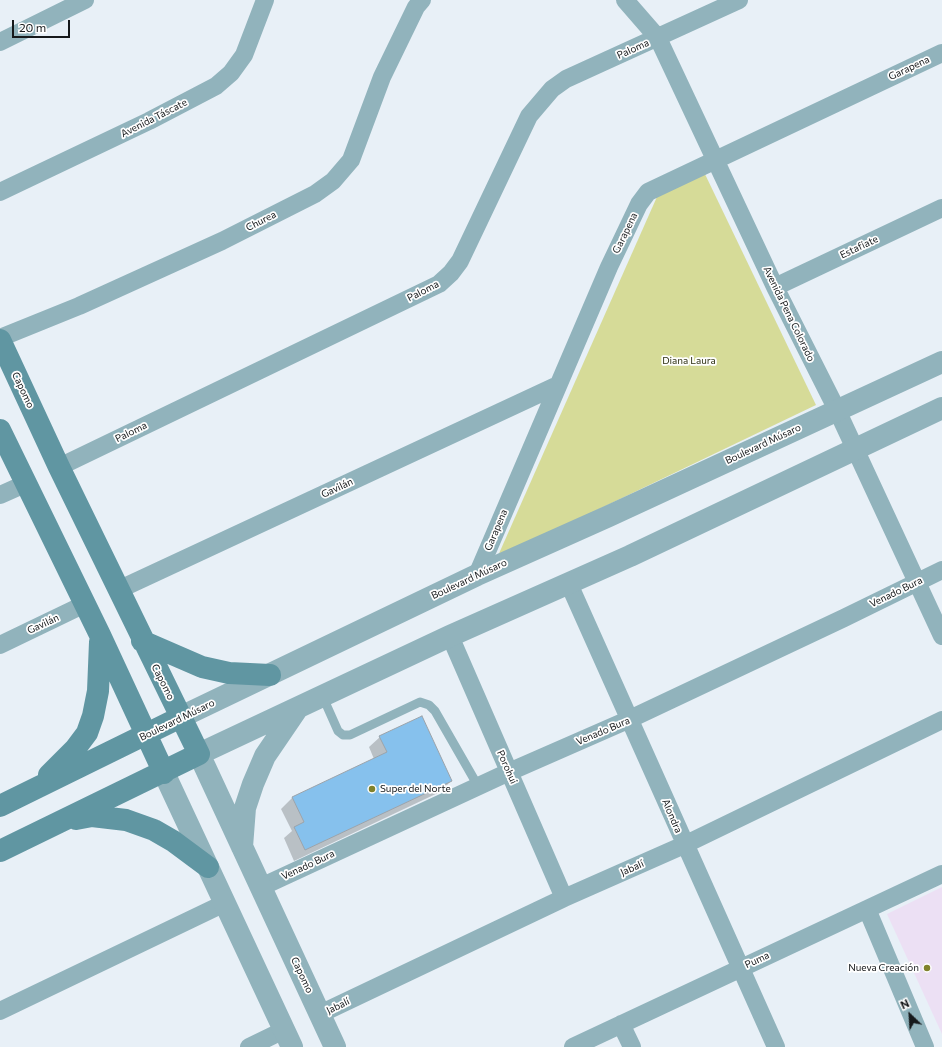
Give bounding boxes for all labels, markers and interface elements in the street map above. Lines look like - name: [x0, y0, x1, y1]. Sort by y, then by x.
- scale bar: [14, 12, 72, 38]
- text: 20 m: [19, 20, 46, 34]
- street label: Paloma: [615, 37, 651, 61]
- street label: Garapena: [887, 53, 931, 83]
- street label: Avenida Táscate: [119, 96, 189, 140]
- street label: Churea: [244, 208, 278, 234]
- street label: Garapena: [610, 211, 640, 255]
- street label: Estafiate: [838, 233, 880, 261]
- street label: Avenida Pena Colorado: [761, 264, 817, 364]
- street label: Paloma: [405, 278, 441, 304]
- park label: Diana Laura: [662, 355, 716, 367]
- street label: Capomo: [9, 370, 37, 410]
- street label: Paloma: [113, 419, 149, 445]
- street label: Boulevard Músaro: [723, 421, 803, 467]
- street label: Gavilán: [319, 475, 355, 501]
- street label: Garapena: [482, 507, 510, 553]
- street label: Boulevard Músaro: [429, 556, 509, 602]
- street label: Venado Bura: [868, 574, 924, 610]
- street label: Gavilán: [25, 611, 61, 637]
- street label: Capomo: [149, 662, 177, 702]
- street label: Boulevard Músaro: [137, 697, 217, 743]
- street label: Venado Bura: [574, 714, 632, 748]
- street label: Porohui: [494, 748, 520, 786]
- place label: Super del Norte: [380, 783, 451, 795]
- marker: Super del Norte: [367, 784, 377, 794]
- street label: Alondra: [659, 797, 685, 835]
- street label: Venado Bura: [280, 847, 336, 883]
- street label: Jabalí: [618, 858, 646, 878]
- street label: Puma: [743, 949, 771, 971]
- street label: Capomo: [288, 955, 316, 995]
- place label: Nueva Creación: [848, 962, 919, 974]
- marker: Nueva Creación: [922, 963, 932, 973]
- street label: Jabalí: [324, 995, 352, 1017]
- north arrow: [890, 995, 930, 1035]
- text: N: [898, 996, 911, 1011]

